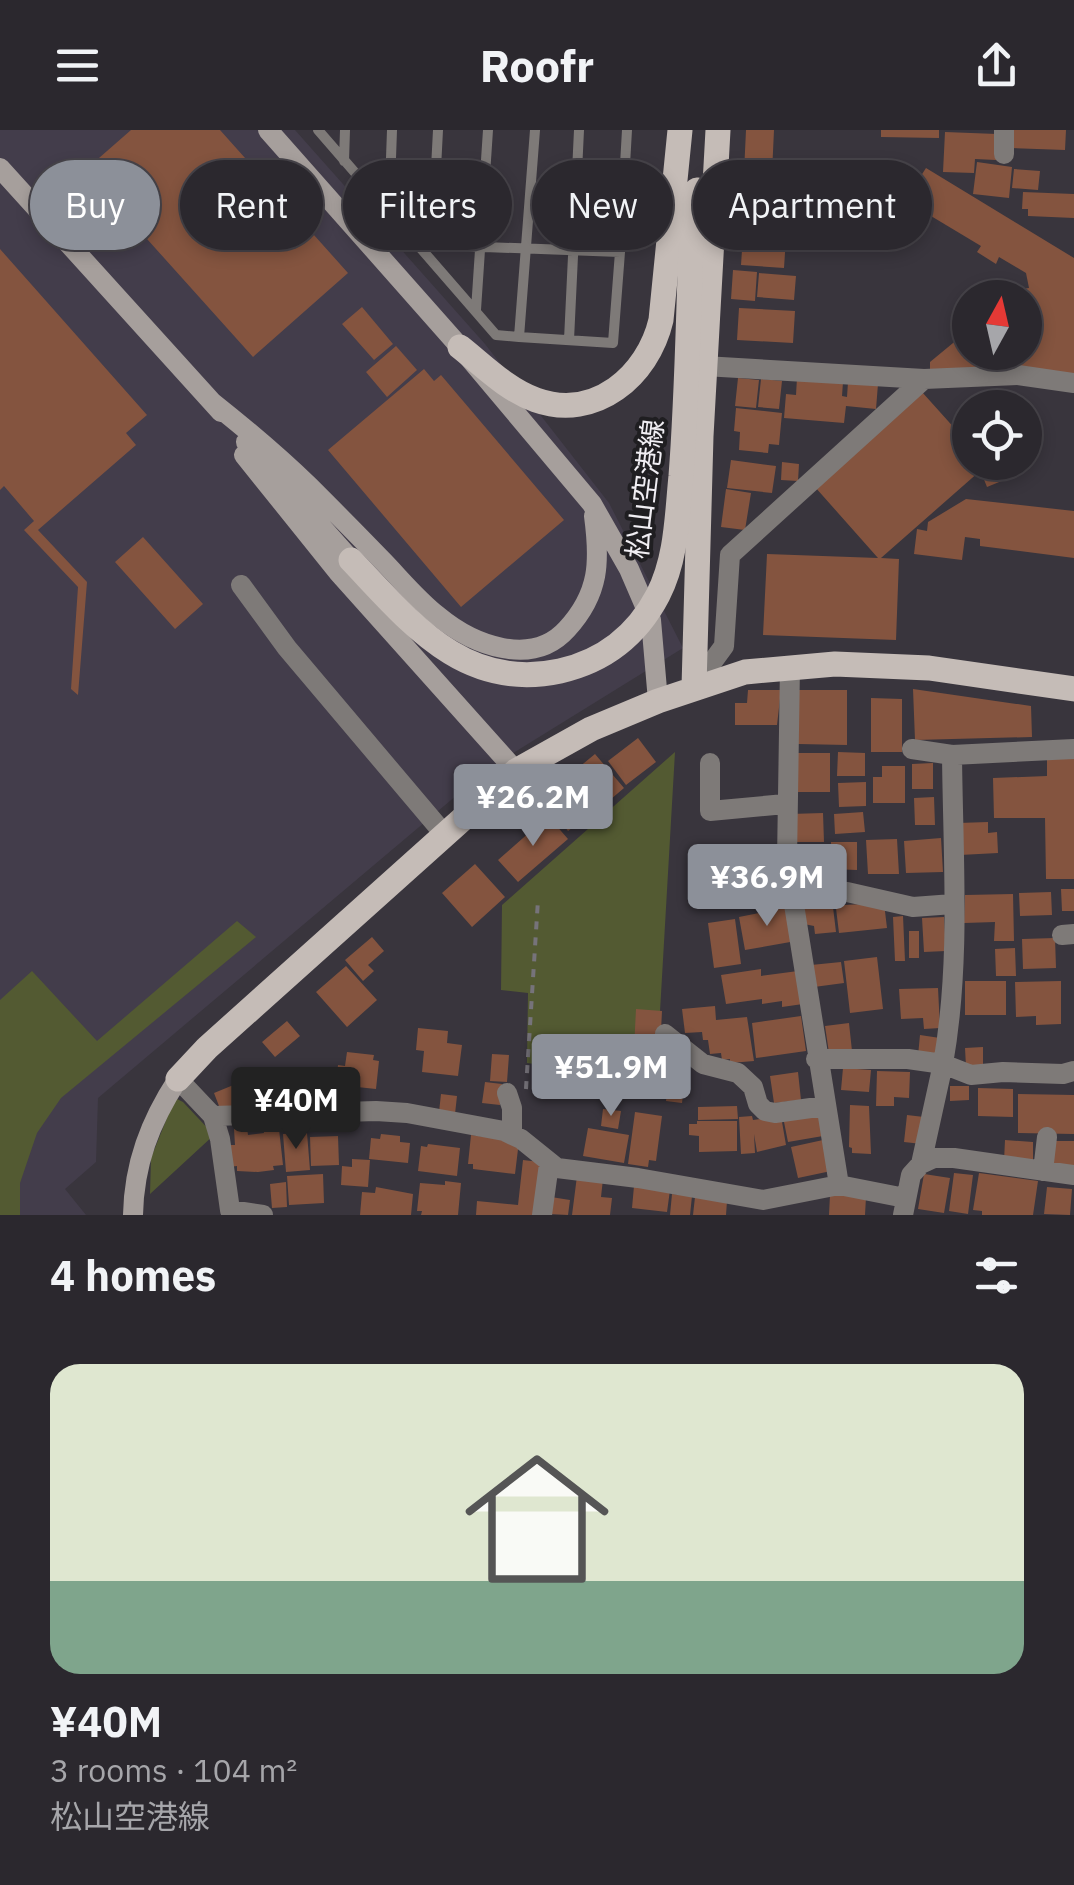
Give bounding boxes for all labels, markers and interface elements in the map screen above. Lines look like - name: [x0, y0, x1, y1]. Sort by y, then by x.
- text: Roofr: [480, 36, 594, 94]
- icon: menu: [50, 38, 105, 93]
- icon: share: [969, 38, 1024, 93]
- chip: Buy: [30, 160, 160, 250]
- chip: Rent: [180, 160, 323, 250]
- chip: Filters: [343, 160, 512, 250]
- chip: New: [532, 160, 673, 250]
- chip: Apartment: [693, 160, 932, 250]
- north arrow: [952, 280, 1042, 370]
- map controls: [952, 280, 1042, 480]
- button: locate: [952, 390, 1042, 480]
- street label: 松山空港線: [618, 417, 671, 561]
- pin: ¥26.2M: [452, 764, 614, 849]
- text: ¥26.2M: [476, 775, 590, 817]
- pin: ¥36.9M: [686, 844, 848, 929]
- text: ¥36.9M: [710, 855, 824, 897]
- pin: ¥51.9M: [530, 1034, 692, 1119]
- text: ¥51.9M: [554, 1045, 668, 1087]
- pin: ¥40M: [237, 1067, 355, 1152]
- text: ¥40M: [253, 1078, 339, 1120]
- text: 4 homes: [50, 1248, 216, 1303]
- icon: filters: [969, 1248, 1024, 1303]
- icon: home: [447, 1429, 627, 1609]
- text: ¥40M: [50, 1694, 162, 1749]
- text: 3 rooms · 104 m²: [50, 1749, 297, 1791]
- text: 松山空港線: [50, 1795, 210, 1837]

